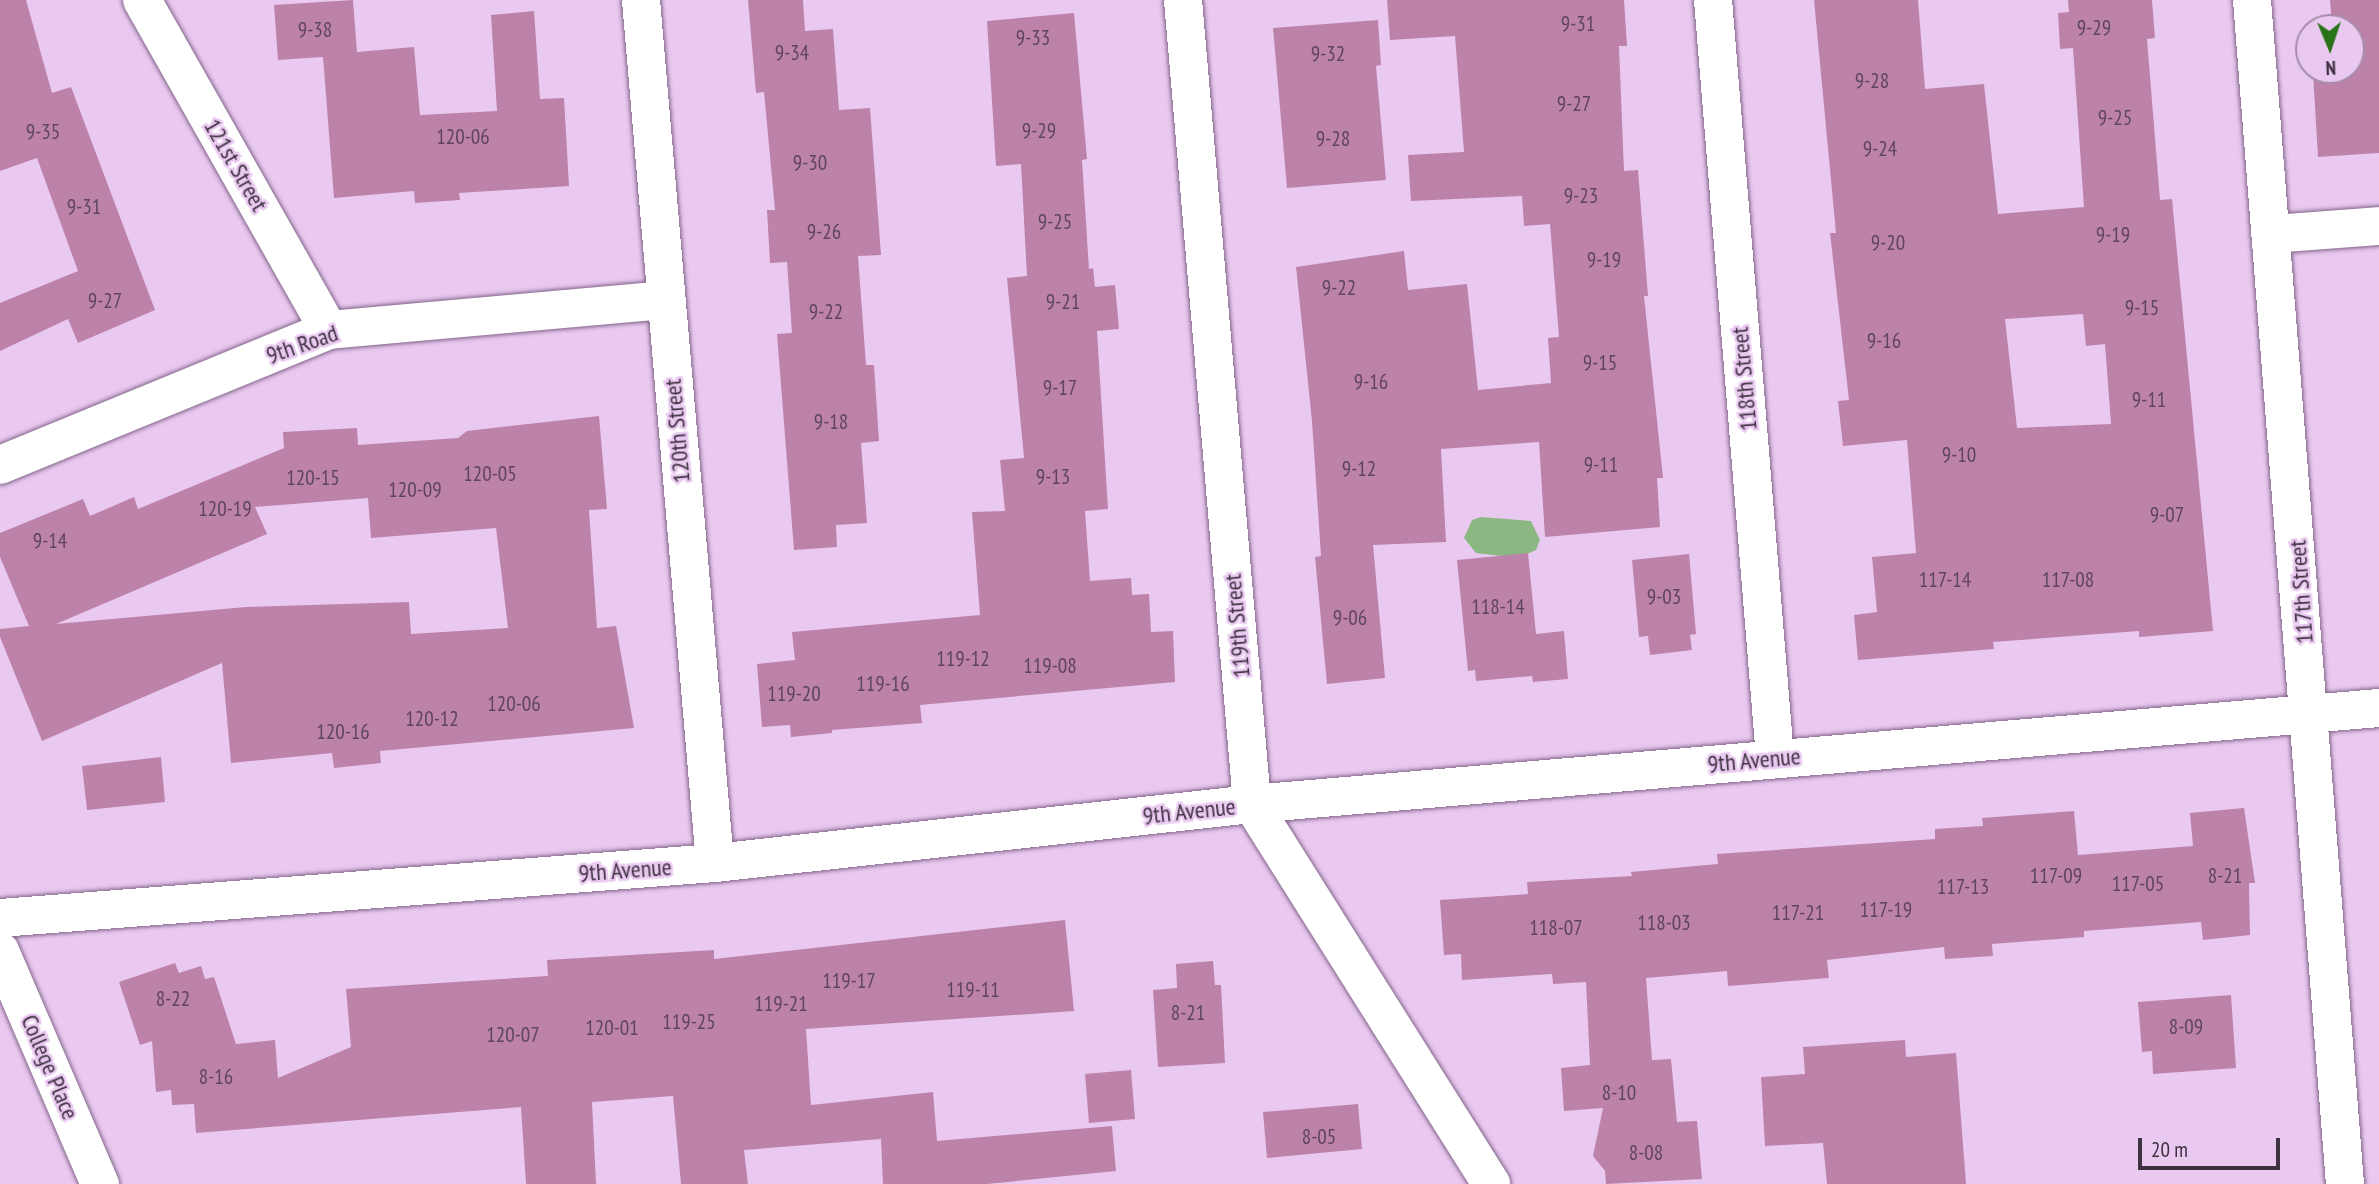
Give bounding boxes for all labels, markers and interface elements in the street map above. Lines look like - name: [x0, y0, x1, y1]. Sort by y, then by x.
- house number: 9-31: [1561, 11, 1595, 37]
- north arrow: [2295, 14, 2365, 84]
- house number: 9-29: [2077, 15, 2111, 41]
- house number: 9-38: [298, 17, 332, 43]
- house number: 9-33: [1016, 25, 1050, 51]
- house number: 9-34: [775, 40, 809, 66]
- house number: 9-32: [1311, 41, 1345, 67]
- text: N: [2325, 56, 2336, 80]
- house number: 9-28: [1855, 68, 1889, 94]
- house number: 9-27: [1557, 91, 1591, 117]
- house number: 9-25: [2098, 105, 2132, 131]
- street label: 121st Street: [198, 114, 274, 216]
- house number: 9-29: [1022, 118, 1056, 144]
- house number: 9-35: [26, 119, 60, 145]
- house number: 120-06: [436, 124, 490, 150]
- house number: 9-28: [1316, 126, 1350, 152]
- house number: 9-24: [1863, 136, 1897, 162]
- house number: 9-30: [793, 150, 827, 176]
- house number: 9-23: [1564, 183, 1598, 209]
- house number: 9-31: [67, 194, 101, 220]
- house number: 9-25: [1038, 209, 1072, 235]
- house number: 9-26: [807, 219, 841, 245]
- house number: 9-19: [2096, 222, 2130, 248]
- house number: 9-20: [1871, 230, 1905, 256]
- house number: 9-19: [1587, 247, 1621, 273]
- house number: 9-22: [1322, 275, 1356, 301]
- house number: 9-27: [88, 288, 122, 314]
- house number: 9-21: [1046, 289, 1080, 315]
- house number: 9-15: [2125, 295, 2159, 321]
- house number: 9-22: [809, 299, 843, 325]
- street label: 9th Road: [262, 318, 342, 370]
- street label: 118th Street: [1725, 326, 1763, 432]
- house number: 9-16: [1867, 328, 1901, 354]
- house number: 9-15: [1583, 350, 1617, 376]
- house number: 9-16: [1354, 369, 1388, 395]
- house number: 9-17: [1043, 375, 1077, 401]
- street label: 120th Street: [658, 378, 696, 484]
- house number: 9-11: [2132, 387, 2166, 413]
- house number: 9-18: [814, 409, 848, 435]
- house number: 9-10: [1942, 442, 1976, 468]
- house number: 9-11: [1584, 452, 1618, 478]
- house number: 9-12: [1342, 456, 1376, 482]
- house number: 120-05: [463, 461, 517, 487]
- house number: 9-13: [1036, 464, 1070, 490]
- house number: 120-15: [286, 465, 340, 491]
- house number: 120-09: [388, 477, 442, 503]
- house number: 120-19: [198, 496, 252, 522]
- house number: 9-07: [2150, 502, 2184, 528]
- house number: 9-14: [33, 528, 67, 554]
- street label: 117th Street: [2283, 539, 2319, 645]
- house number: 117-14: [1919, 567, 1971, 593]
- house number: 117-08: [2042, 567, 2094, 593]
- street label: 119th Street: [1218, 573, 1256, 679]
- house number: 9-03: [1647, 584, 1681, 610]
- house number: 118-14: [1471, 594, 1525, 620]
- house number: 9-06: [1333, 605, 1367, 631]
- house number: 119-12: [936, 646, 990, 672]
- house number: 119-08: [1023, 653, 1077, 679]
- house number: 119-16: [856, 671, 910, 697]
- house number: 119-20: [767, 681, 821, 707]
- house number: 120-06: [487, 691, 541, 717]
- house number: 120-12: [405, 706, 459, 732]
- house number: 120-16: [316, 719, 370, 745]
- street label: 9th Avenue: [1706, 742, 1802, 778]
- street label: 9th Avenue: [1141, 792, 1237, 830]
- street label: 9th Avenue: [577, 852, 673, 888]
- house number: 117-09: [2030, 863, 2082, 889]
- house number: 8-21: [2208, 863, 2242, 889]
- house number: 117-05: [2112, 871, 2164, 897]
- house number: 117-13: [1937, 874, 1989, 900]
- house number: 117-19: [1860, 897, 1912, 923]
- house number: 117-21: [1772, 900, 1824, 926]
- house number: 118-03: [1637, 910, 1691, 936]
- house number: 118-07: [1529, 915, 1583, 941]
- house number: 119-17: [822, 968, 876, 994]
- house number: 119-11: [946, 977, 1000, 1003]
- house number: 8-22: [156, 986, 190, 1012]
- house number: 119-21: [754, 991, 808, 1017]
- house number: 8-21: [1171, 1000, 1205, 1026]
- house number: 119-25: [662, 1009, 716, 1035]
- street label: College Place: [15, 1010, 85, 1124]
- house number: 8-09: [2169, 1014, 2203, 1040]
- house number: 120-01: [585, 1015, 639, 1041]
- house number: 120-07: [486, 1022, 540, 1048]
- house number: 8-16: [199, 1064, 233, 1090]
- house number: 8-10: [1602, 1080, 1636, 1106]
- house number: 8-05: [1302, 1124, 1336, 1150]
- scale bar: [2141, 1124, 2283, 1168]
- text: 20 m: [2151, 1136, 2188, 1163]
- house number: 8-08: [1629, 1140, 1663, 1166]

